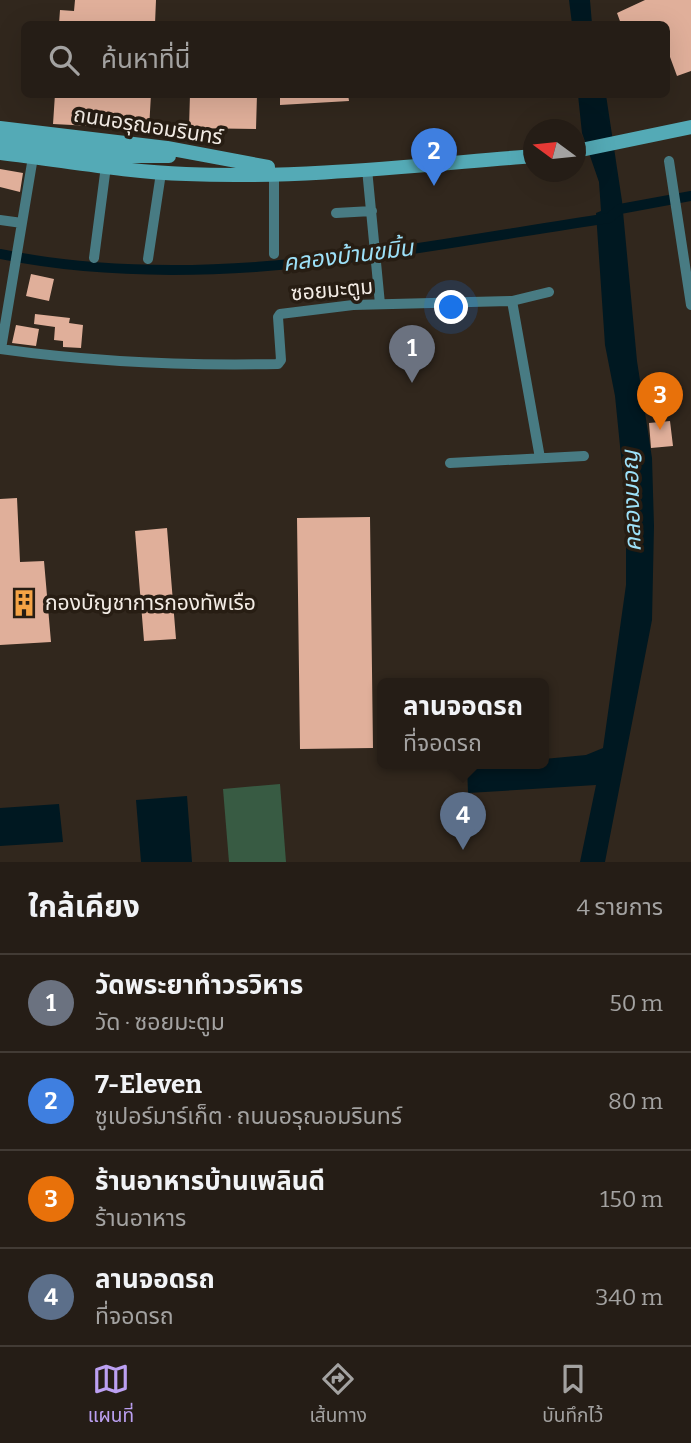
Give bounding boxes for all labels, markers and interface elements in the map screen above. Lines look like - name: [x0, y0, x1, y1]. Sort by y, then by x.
- search box: [21, 21, 670, 98]
- icon: search: [45, 41, 83, 79]
- text: ค้นหาที่นี่: [101, 44, 191, 75]
- street label: ถนนอรุณอมรินทร์: [71, 101, 226, 151]
- north arrow: [523, 119, 586, 182]
- pin: 2: [411, 128, 457, 186]
- water label: คลองบ้านขมิ้น: [281, 232, 417, 277]
- street label: ซอยมะตูม: [290, 273, 374, 307]
- your location: [434, 290, 468, 324]
- pin: 1: [389, 325, 435, 383]
- pin: 3: [637, 372, 683, 430]
- water label: คลองมอญ: [615, 448, 647, 552]
- building icon: กองบัญชาการกองทัพเรือ: [9, 588, 39, 618]
- place label: กองบัญชาการกองทัพเรือ: [45, 590, 256, 616]
- popup: [377, 678, 549, 769]
- text: ลานจอดรถ: [403, 691, 523, 722]
- text: ที่จอดรถ: [403, 729, 482, 757]
- pin: 4: [440, 792, 486, 850]
- text: ใกล้เคียง: [28, 889, 140, 925]
- text: 4 รายการ: [576, 893, 663, 921]
- text: วัดพระยาทําวรวิหาร: [95, 970, 303, 1001]
- text: 1: [46, 989, 56, 1017]
- text: 50 m: [609, 989, 663, 1017]
- text: วัด · ซอยมะตูม: [95, 1008, 225, 1036]
- text: 7-Eleven: [95, 1069, 202, 1100]
- text: 2: [45, 1087, 57, 1115]
- text: 80 m: [608, 1087, 663, 1115]
- text: ซูเปอร์มาร์เก็ต · ถนนอรุณอมรินทร์: [95, 1102, 402, 1130]
- text: ร้านอาหารบ้านเพลินดี: [95, 1166, 325, 1197]
- text: 3: [44, 1185, 58, 1213]
- text: 150 m: [600, 1185, 663, 1213]
- text: ร้านอาหาร: [95, 1204, 186, 1232]
- text: ลานจอดรถ: [95, 1264, 215, 1295]
- text: 4: [44, 1283, 58, 1311]
- text: 340 m: [595, 1283, 663, 1311]
- text: ที่จอดรถ: [95, 1302, 174, 1330]
- tab: แผนที่: [88, 1360, 134, 1431]
- tab: เส้นทาง: [309, 1360, 367, 1431]
- tab: บันทึกไว้: [542, 1360, 603, 1431]

